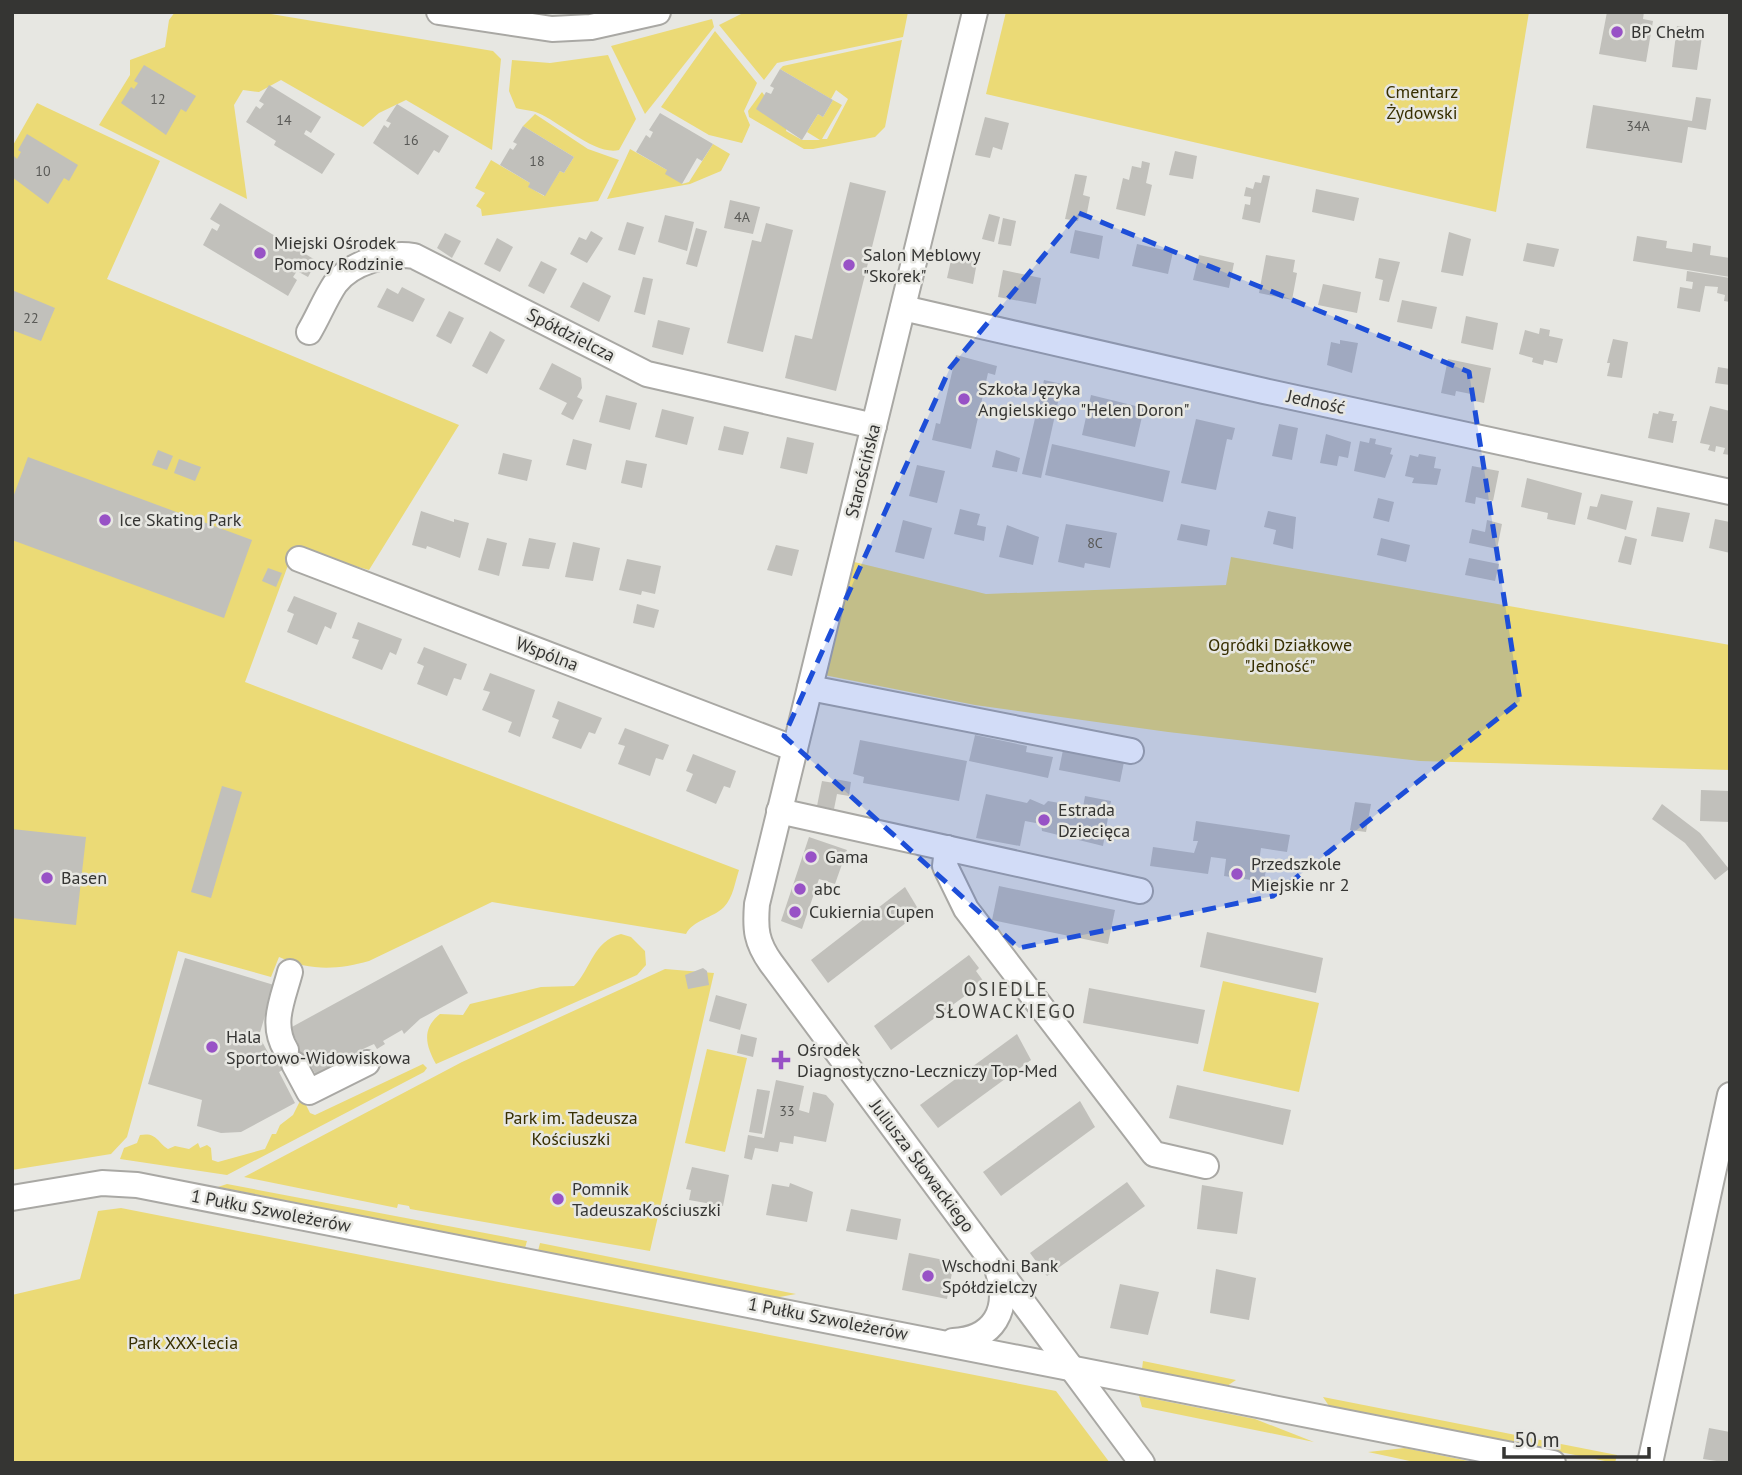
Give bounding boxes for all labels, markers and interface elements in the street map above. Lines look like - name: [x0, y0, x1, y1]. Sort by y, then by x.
- place label: BP Chełm: [1631, 20, 1705, 43]
- marker: BP Chełm: [1609, 24, 1625, 40]
- park label: Cmentarz Żydowski: [1386, 80, 1458, 124]
- house number: 12: [150, 90, 166, 108]
- house number: 14: [276, 111, 292, 129]
- house number: 34A: [1626, 117, 1651, 135]
- house number: 16: [403, 131, 419, 149]
- house number: 18: [529, 152, 545, 170]
- house number: 10: [35, 162, 51, 180]
- house number: 4A: [734, 208, 751, 226]
- place label: Miejski Ośrodek Pomocy Rodzinie: [274, 231, 404, 275]
- place label: Salon Meblowy "Skorek": [863, 243, 981, 287]
- marker: Miejski Ośrodek Pomocy Rodzinie: [252, 245, 268, 261]
- marker: Salon Meblowy "Skorek": [841, 257, 857, 273]
- street label: Spółdzielcza: [523, 303, 619, 367]
- house number: 22: [23, 309, 39, 327]
- place label: Szkoła Języka Angielskiego "Helen Doron": [978, 377, 1190, 421]
- street label: Jedność: [1284, 384, 1347, 419]
- marker: Szkoła Języka Angielskiego "Helen Doron": [956, 391, 972, 407]
- street label: Starościńska: [840, 422, 885, 520]
- place label: Ice Skating Park: [119, 508, 242, 531]
- marker: Ice Skating Park: [97, 512, 113, 528]
- house number: 8C: [1087, 534, 1103, 552]
- street label: Wspólna: [513, 631, 582, 676]
- park label: Ogródki Działkowe "Jedność": [1208, 633, 1352, 677]
- place label: Estrada Dziecięca: [1058, 798, 1130, 842]
- marker: Estrada Dziecięca: [1036, 812, 1052, 828]
- place label: Gama: [825, 845, 869, 868]
- marker: Gama: [803, 849, 819, 865]
- place label: Przedszkole Miejskie nr 2: [1251, 852, 1350, 896]
- place label: Basen: [61, 866, 107, 889]
- marker: Przedszkole Miejskie nr 2: [1229, 866, 1245, 882]
- marker: Basen: [39, 870, 55, 886]
- place label: abc: [814, 877, 841, 900]
- marker: abc: [792, 881, 808, 897]
- place label: Cukiernia Cupen: [809, 900, 934, 923]
- marker: Cukiernia Cupen: [787, 904, 803, 920]
- district label: OSIEDLE SŁOWACKIEGO: [935, 977, 1077, 1023]
- place label: Hala Sportowo-Widowiskowa: [226, 1025, 411, 1069]
- place label: Ośrodek Diagnostyczno-Leczniczy Top-Med: [797, 1038, 1057, 1082]
- marker: Hala Sportowo-Widowiskowa: [204, 1039, 220, 1055]
- marker: Ośrodek Diagnostyczno-Leczniczy Top-Med: [771, 1050, 791, 1070]
- street label: Juliusza Słowackiego: [864, 1094, 980, 1237]
- house number: 33: [779, 1102, 795, 1120]
- park label: Park im. Tadeusza Kościuszki: [504, 1106, 638, 1150]
- place label: Pomnik TadeuszaKościuszki: [572, 1177, 721, 1221]
- street label: 1 Pułku Szwoleżerów: [189, 1184, 354, 1237]
- marker: Pomnik TadeuszaKościuszki: [550, 1191, 566, 1207]
- place label: Wschodni Bank Spółdzielczy: [942, 1254, 1059, 1298]
- marker: Wschodni Bank Spółdzielczy: [920, 1268, 936, 1284]
- street label: 1 Pułku Szwoleżerów: [746, 1292, 911, 1345]
- park label: Park XXX-lecia: [128, 1331, 238, 1354]
- scale bar: [1504, 1416, 1649, 1460]
- text: 50 m: [1514, 1426, 1560, 1453]

